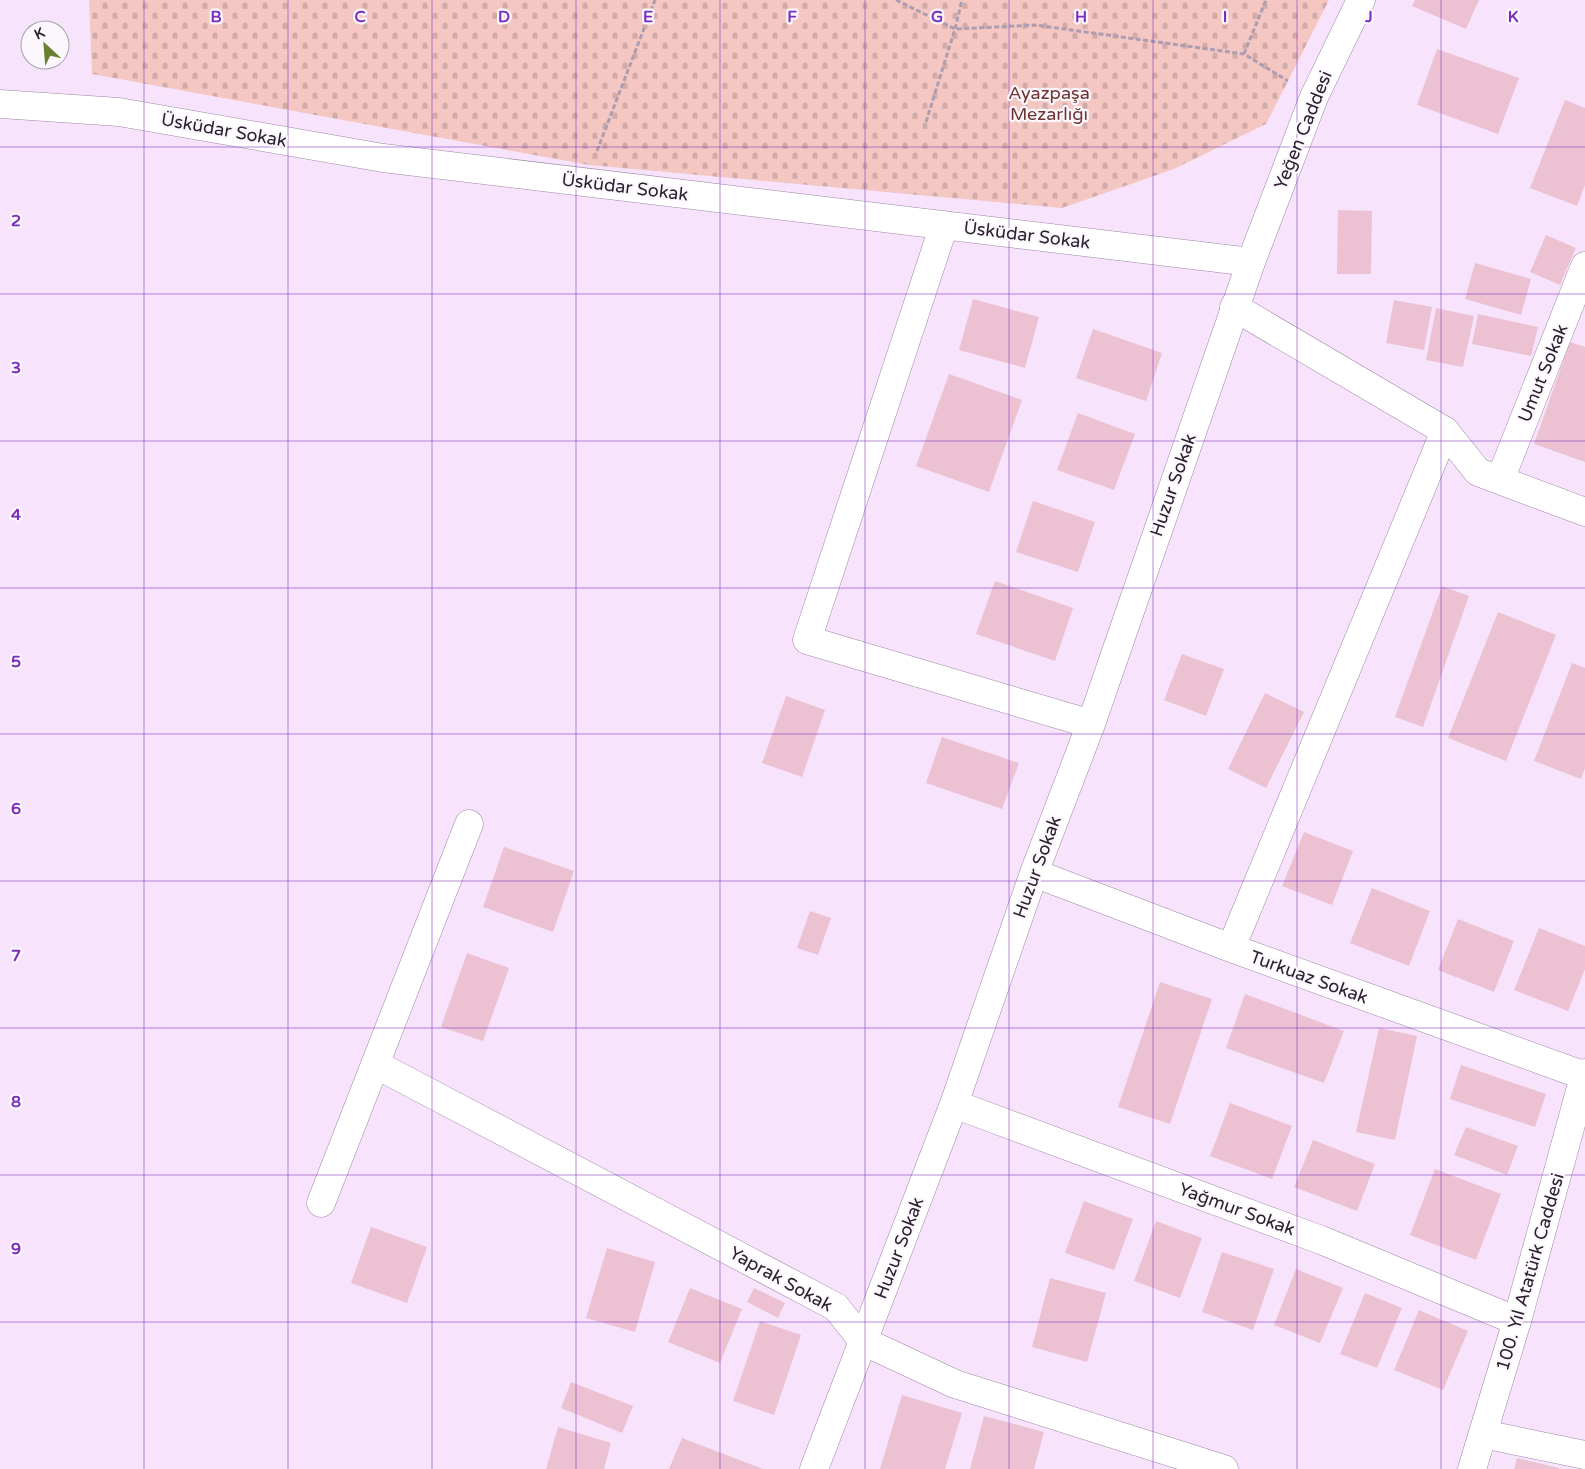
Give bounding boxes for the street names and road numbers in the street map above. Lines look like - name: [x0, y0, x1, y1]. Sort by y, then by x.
- street label: Yeğen Caddesi: [1269, 67, 1337, 193]
- street label: Üsküdar Sokak: [159, 108, 289, 152]
- street label: Üsküdar Sokak: [560, 168, 690, 206]
- street label: Üsküdar Sokak: [962, 216, 1092, 254]
- street label: Umut Sokak: [1513, 321, 1573, 425]
- street label: Huzur Sokak: [1145, 430, 1201, 539]
- street label: Huzur Sokak: [1008, 813, 1066, 921]
- street label: Turkuaz Sokak: [1247, 945, 1371, 1009]
- street label: 100. Yıl Atatürk Caddesi: [1491, 1171, 1569, 1373]
- street label: Yağmur Sokak: [1176, 1178, 1298, 1240]
- street label: Huzur Sokak: [869, 1194, 929, 1302]
- street label: Yaprak Sokak: [726, 1242, 837, 1316]

